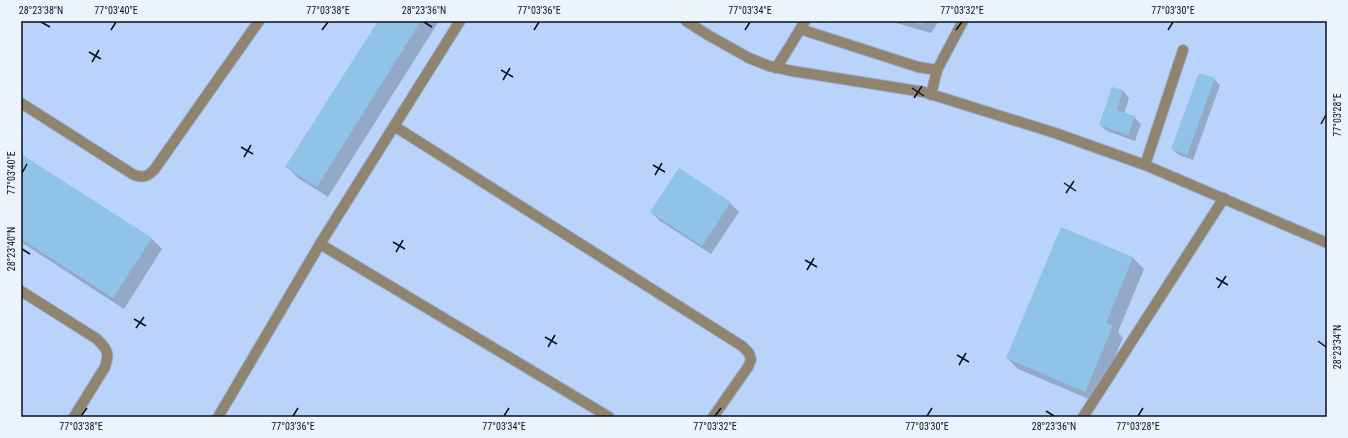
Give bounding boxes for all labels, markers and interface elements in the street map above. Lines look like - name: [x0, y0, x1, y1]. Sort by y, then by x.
- text: 28°23'38"N: [19, 5, 63, 16]
- text: 77°03'40"E: [94, 5, 138, 16]
- text: 77°03'38"E: [306, 5, 350, 16]
- text: 28°23'36"N: [402, 5, 446, 16]
- text: 77°03'36"E: [517, 5, 561, 16]
- text: 77°03'34"E: [728, 5, 772, 16]
- text: 77°03'32"E: [940, 5, 984, 16]
- text: 77°03'30"E: [1151, 5, 1195, 16]
- text: 77°03'28"E: [1332, 93, 1343, 137]
- text: 77°03'40"E: [6, 151, 17, 195]
- text: 28°23'40"N: [6, 227, 17, 271]
- text: 28°23'34"N: [1332, 325, 1343, 369]
- text: 77°03'38"E: [59, 421, 103, 432]
- text: 77°03'36"E: [271, 421, 315, 432]
- text: 77°03'34"E: [482, 421, 526, 432]
- text: 77°03'32"E: [693, 421, 737, 432]
- text: 77°03'30"E: [905, 421, 949, 432]
- text: 28°23'36"N: [1032, 421, 1076, 432]
- text: 77°03'28"E: [1116, 421, 1160, 432]

